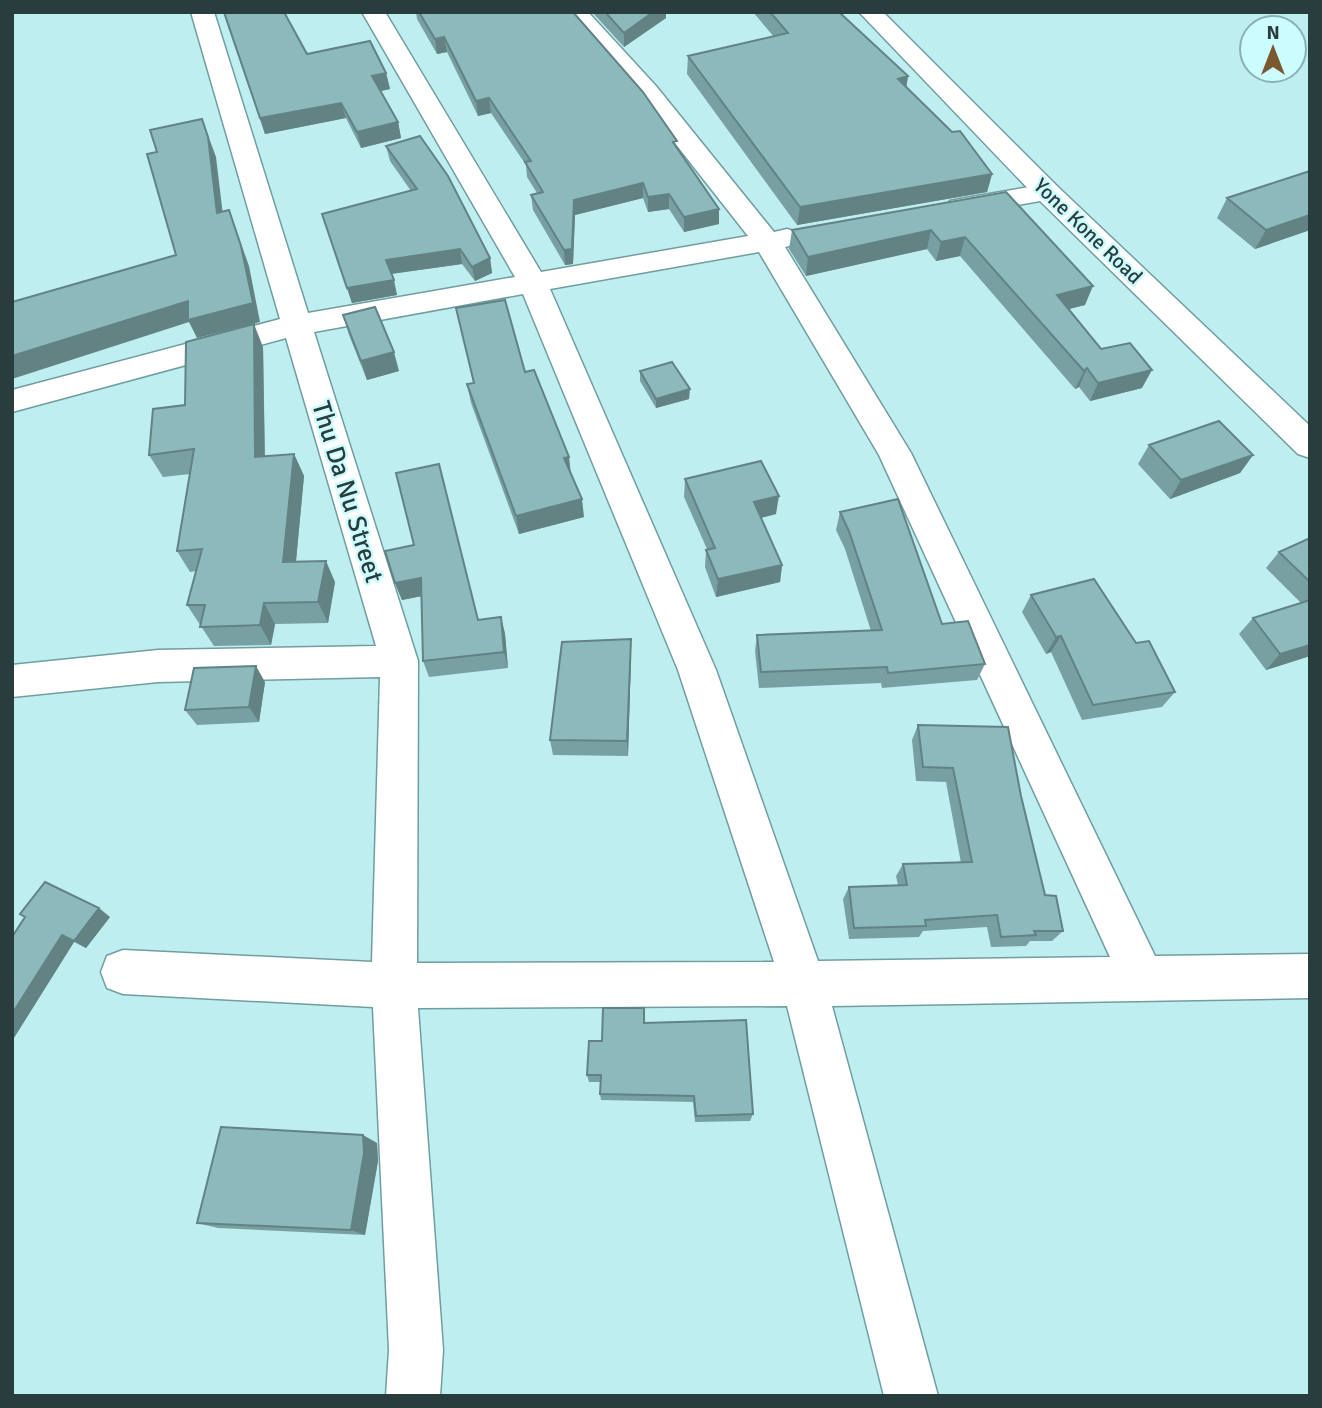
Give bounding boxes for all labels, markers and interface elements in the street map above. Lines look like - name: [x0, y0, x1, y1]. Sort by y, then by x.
- north arrow: [1238, 14, 1308, 84]
- text: N: [1266, 21, 1280, 45]
- street label: Yone Kone Road: [1028, 173, 1148, 289]
- street label: Thu Da Nu Street: [304, 398, 390, 586]

